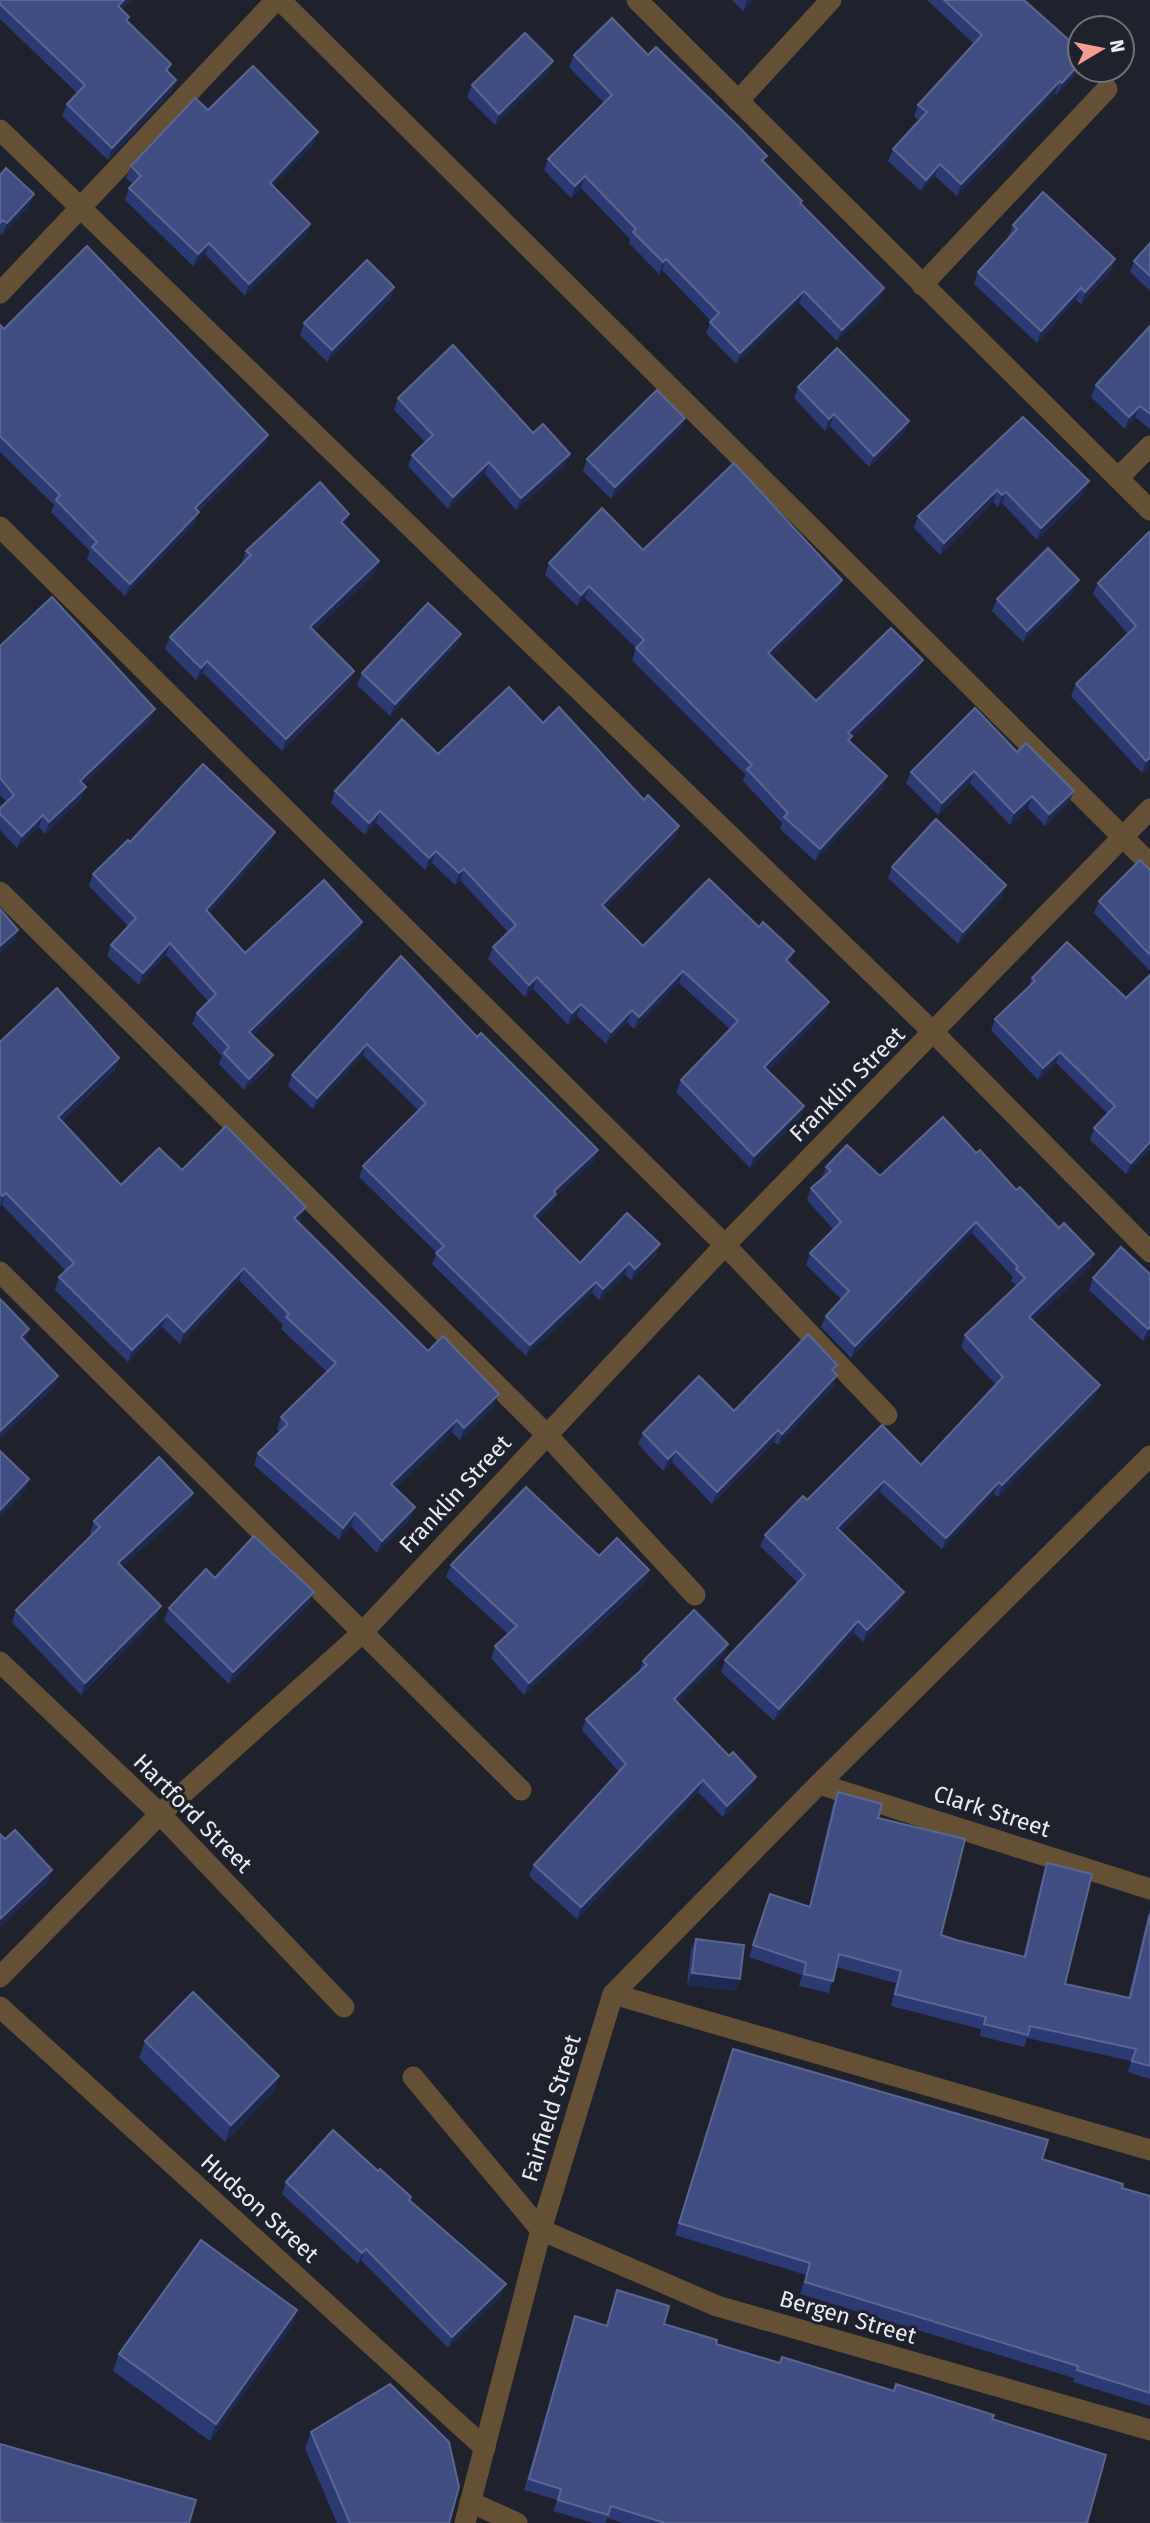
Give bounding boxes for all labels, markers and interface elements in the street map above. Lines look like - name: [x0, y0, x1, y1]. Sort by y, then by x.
- north arrow: [1066, 14, 1136, 84]
- text: N: [1105, 38, 1130, 54]
- street label: Franklin Street: [784, 1020, 911, 1147]
- street label: Franklin Street: [393, 1429, 517, 1559]
- street label: Hartford Street: [128, 1748, 259, 1879]
- street label: Clark Street: [930, 1779, 1054, 1843]
- street label: Fairfield Street: [515, 2030, 587, 2185]
- street label: Hudson Street: [195, 2148, 325, 2269]
- street label: Bergen Street: [776, 2284, 920, 2350]

